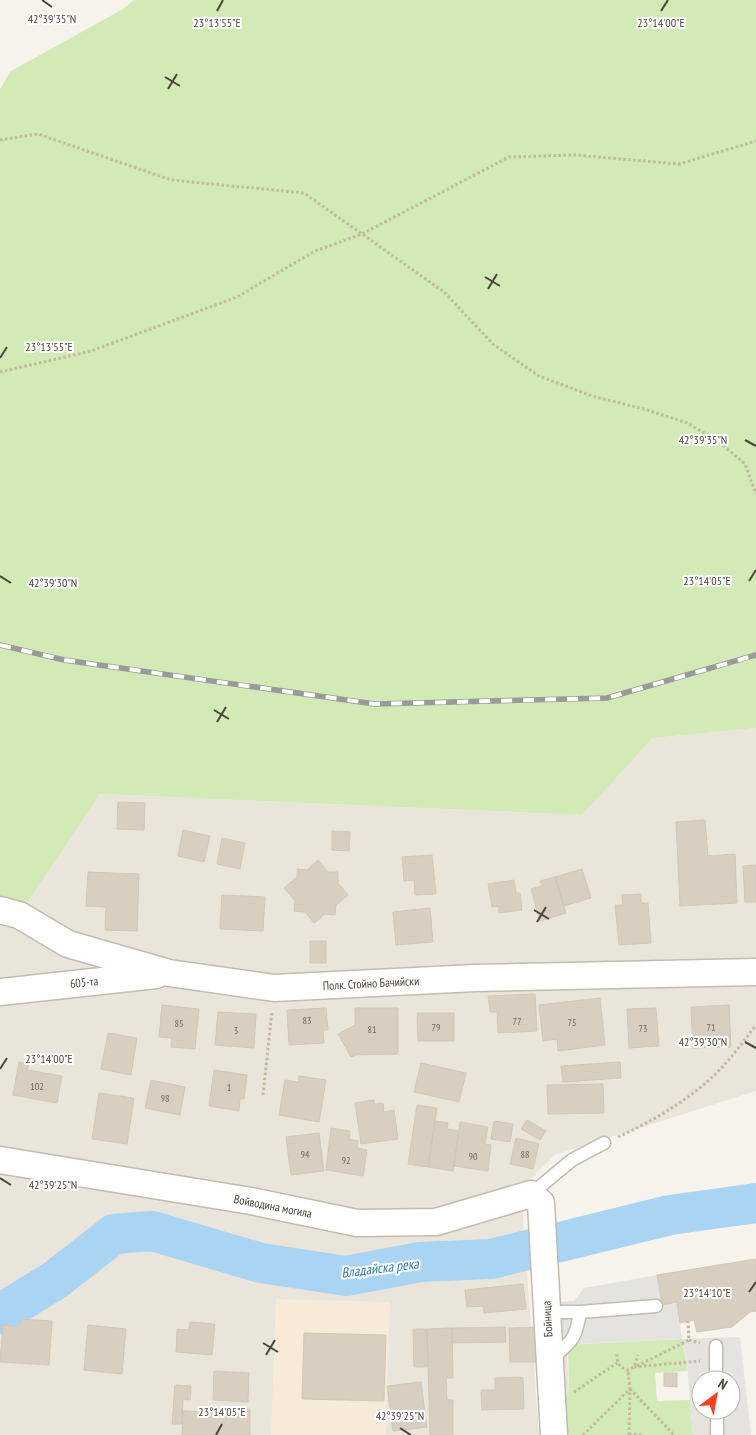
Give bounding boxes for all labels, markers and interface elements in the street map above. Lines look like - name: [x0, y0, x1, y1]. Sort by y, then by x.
- text: 42°39'35"N: [28, 11, 76, 26]
- text: 23°13'55"E: [193, 15, 241, 30]
- text: 23°14'00"E: [637, 15, 685, 30]
- text: 23°13'55"E: [25, 339, 73, 354]
- text: 42°39'35"N: [679, 432, 727, 447]
- text: 23°14'05"E: [683, 573, 731, 588]
- text: 42°39'30"N: [29, 575, 77, 590]
- street label: 605-та: [69, 973, 99, 991]
- street label: Полк. Стойно Бачийски: [322, 973, 420, 993]
- house number: 83: [303, 1014, 312, 1027]
- house number: 77: [513, 1015, 522, 1028]
- house number: 75: [568, 1016, 577, 1029]
- house number: 85: [175, 1017, 184, 1030]
- house number: 79: [432, 1021, 441, 1034]
- house number: 71: [707, 1021, 716, 1034]
- house number: 73: [639, 1022, 648, 1035]
- house number: 81: [368, 1023, 377, 1036]
- house number: 3: [234, 1024, 238, 1037]
- text: 42°39'30"N: [679, 1034, 727, 1049]
- text: 23°14'00"E: [25, 1051, 73, 1066]
- house number: 102: [30, 1080, 44, 1093]
- house number: 1: [227, 1081, 231, 1094]
- house number: 98: [161, 1092, 170, 1105]
- house number: 94: [301, 1148, 310, 1161]
- house number: 88: [521, 1148, 530, 1161]
- house number: 90: [469, 1150, 478, 1163]
- house number: 92: [342, 1154, 351, 1167]
- text: 42°39'25"N: [29, 1177, 77, 1192]
- street label: Войводина могила: [233, 1191, 313, 1221]
- water label: Владайска река: [340, 1254, 421, 1282]
- text: 23°14'10"E: [683, 1285, 731, 1300]
- street label: Бойница: [539, 1300, 555, 1338]
- north arrow: [691, 1370, 741, 1420]
- text: N: [715, 1374, 731, 1394]
- text: 23°14'05"E: [198, 1404, 246, 1419]
- text: 42°39'25"N: [376, 1408, 424, 1423]

